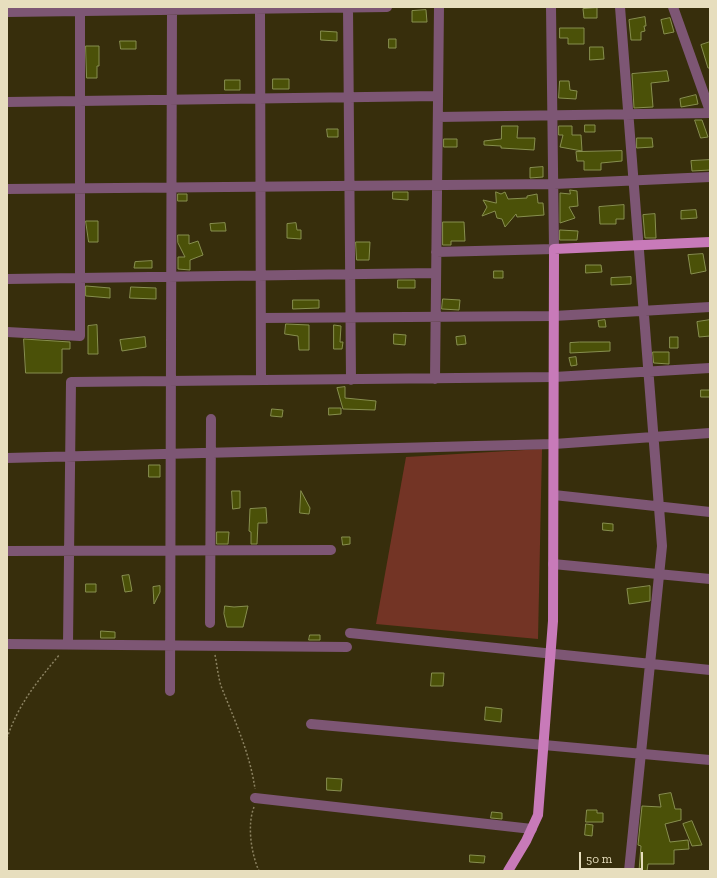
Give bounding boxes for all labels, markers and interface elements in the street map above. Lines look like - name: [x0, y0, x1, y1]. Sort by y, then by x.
- scale bar: [581, 844, 645, 870]
- text: 50 m: [586, 852, 612, 866]

